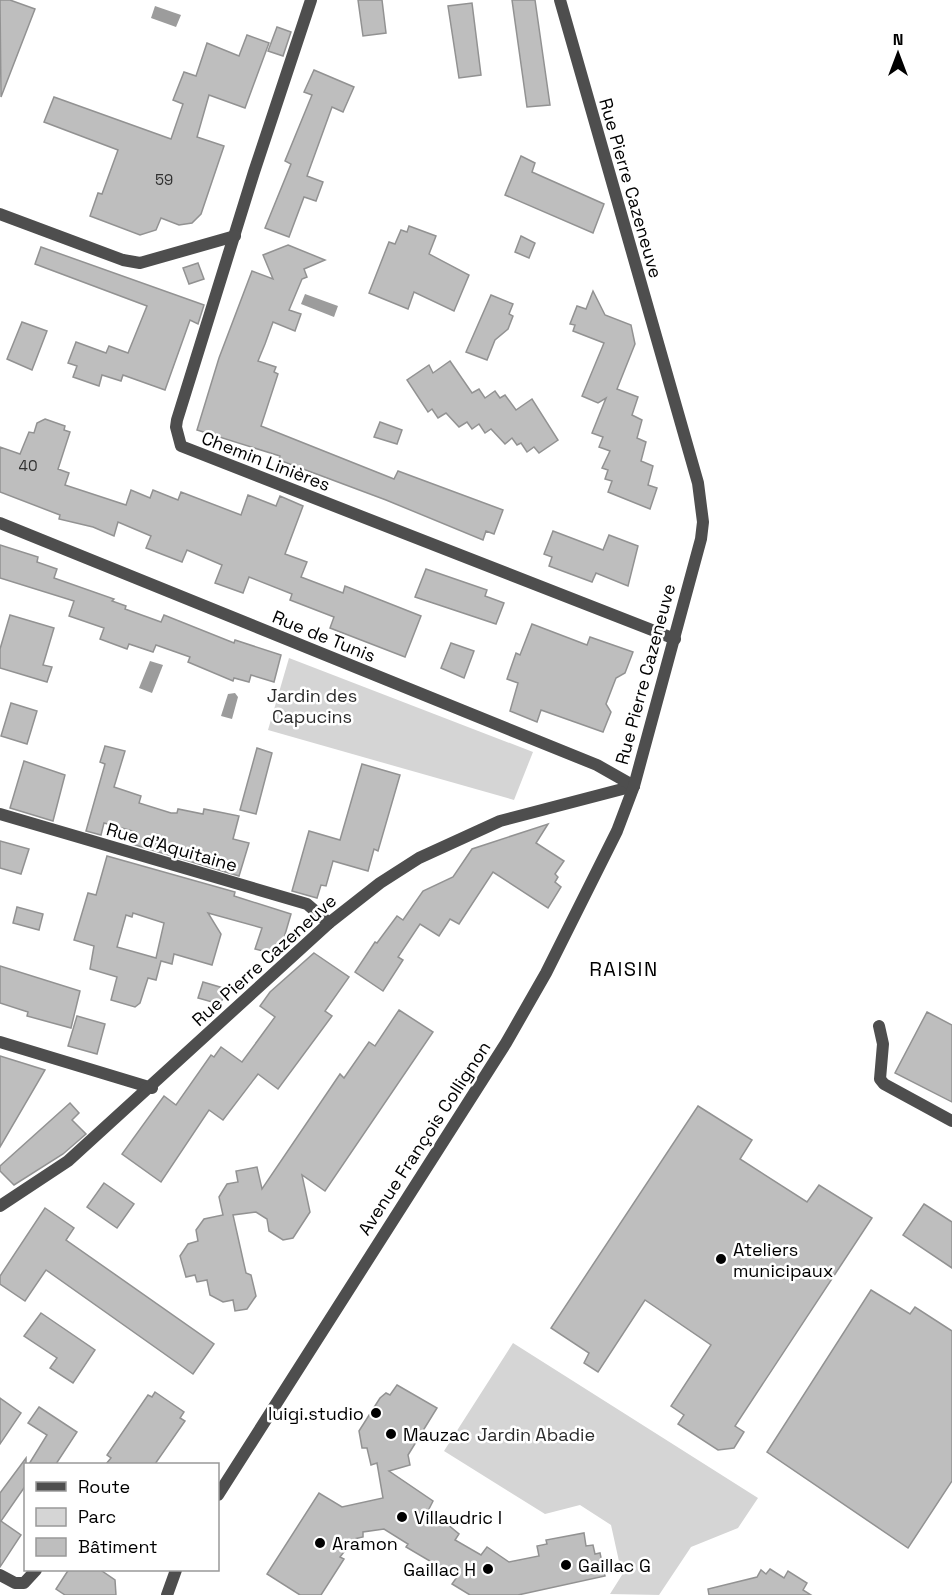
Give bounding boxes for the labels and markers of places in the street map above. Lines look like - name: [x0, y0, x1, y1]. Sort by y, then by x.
- place label: Ateliers municipaux: [733, 1238, 833, 1282]
- marker: Ateliers municipaux: [714, 1252, 728, 1266]
- place label: luigi.studio: [268, 1402, 364, 1425]
- marker: luigi.studio: [369, 1406, 383, 1420]
- place label: Mauzac: [403, 1423, 470, 1446]
- marker: Mauzac: [384, 1427, 398, 1441]
- place label: Villaudric I: [414, 1506, 502, 1529]
- marker: Villaudric I: [395, 1510, 409, 1524]
- place label: Aramon: [332, 1532, 398, 1555]
- marker: Aramon: [313, 1536, 327, 1550]
- place label: Gaillac G: [578, 1554, 651, 1577]
- place label: Gaillac H: [403, 1558, 476, 1581]
- marker: Gaillac G: [559, 1558, 573, 1572]
- marker: Gaillac H: [481, 1562, 495, 1576]

